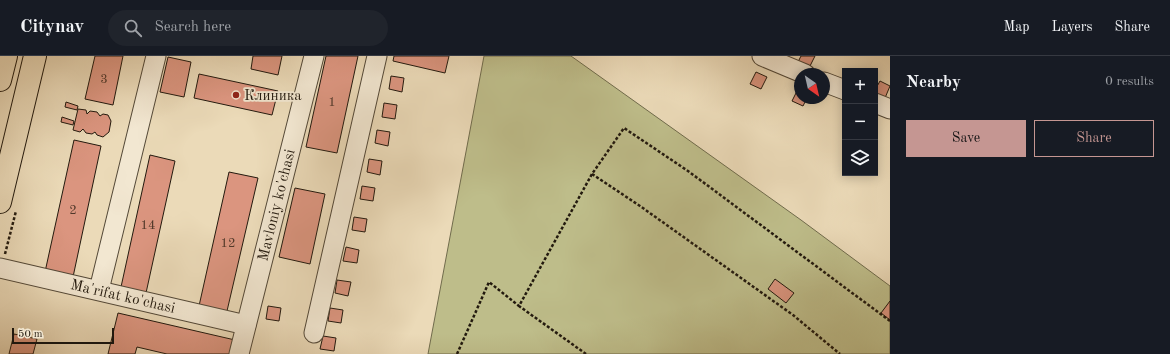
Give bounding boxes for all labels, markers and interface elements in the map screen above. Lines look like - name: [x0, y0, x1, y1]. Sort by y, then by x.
- search box: [108, 10, 388, 46]
- icon: search: [122, 17, 144, 39]
- text: Citynav: [20, 18, 84, 37]
- text: Search here: [154, 20, 231, 35]
- text: Map: [1004, 20, 1030, 34]
- text: Layers: [1052, 20, 1093, 34]
- text: Share: [1115, 20, 1150, 34]
- north arrow: [794, 68, 830, 104]
- map controls: [842, 68, 878, 176]
- button: +: [842, 68, 878, 104]
- house number: 3: [100, 73, 108, 86]
- text: Nearby: [906, 74, 961, 91]
- text: 0 results: [1105, 75, 1154, 88]
- place label: Клиника: [244, 89, 302, 104]
- marker: Клиника: [231, 90, 241, 100]
- house number: 1: [328, 96, 336, 109]
- button: −: [842, 104, 878, 140]
- button: Save: [906, 120, 1026, 157]
- button: Share: [1034, 120, 1154, 157]
- button: layers: [842, 140, 878, 176]
- street label: Mavloniy ko'chasi: [256, 148, 299, 263]
- house number: 2: [69, 204, 77, 217]
- house number: 14: [140, 219, 156, 232]
- house number: 12: [220, 237, 236, 250]
- street label: Ma'rifat ko'chasi: [69, 278, 177, 317]
- scale bar: [12, 326, 114, 345]
- text: 50 m: [18, 329, 43, 340]

